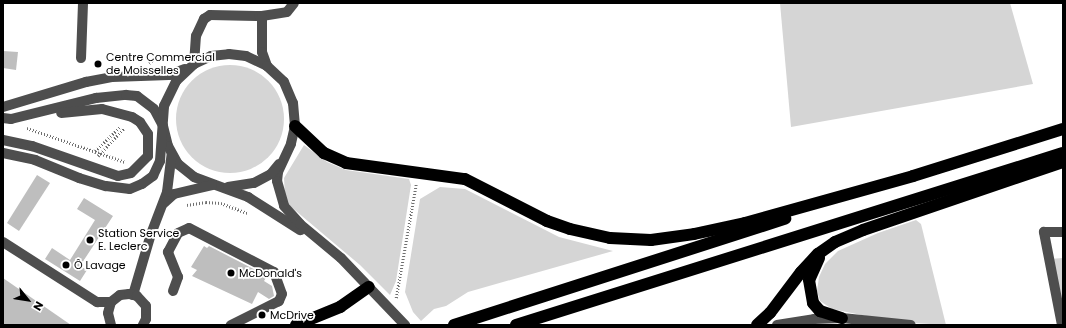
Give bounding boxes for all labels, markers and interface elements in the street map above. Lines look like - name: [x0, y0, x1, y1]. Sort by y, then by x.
- place label: Centre Commercial de Moisselles: [106, 51, 215, 77]
- marker: Centre Commercial de Moisselles: [93, 59, 103, 69]
- place label: Station Service E. Leclerc: [98, 227, 179, 253]
- marker: Station Service E. Leclerc: [85, 235, 95, 245]
- place label: Ô Lavage: [74, 258, 126, 272]
- marker: Ô Lavage: [61, 260, 71, 270]
- place label: McDonald's: [239, 266, 302, 280]
- marker: McDonald's: [226, 268, 236, 278]
- north arrow: [8, 280, 48, 320]
- text: N: [29, 298, 47, 314]
- place label: McDrive: [270, 308, 314, 322]
- marker: McDrive: [257, 310, 267, 320]

